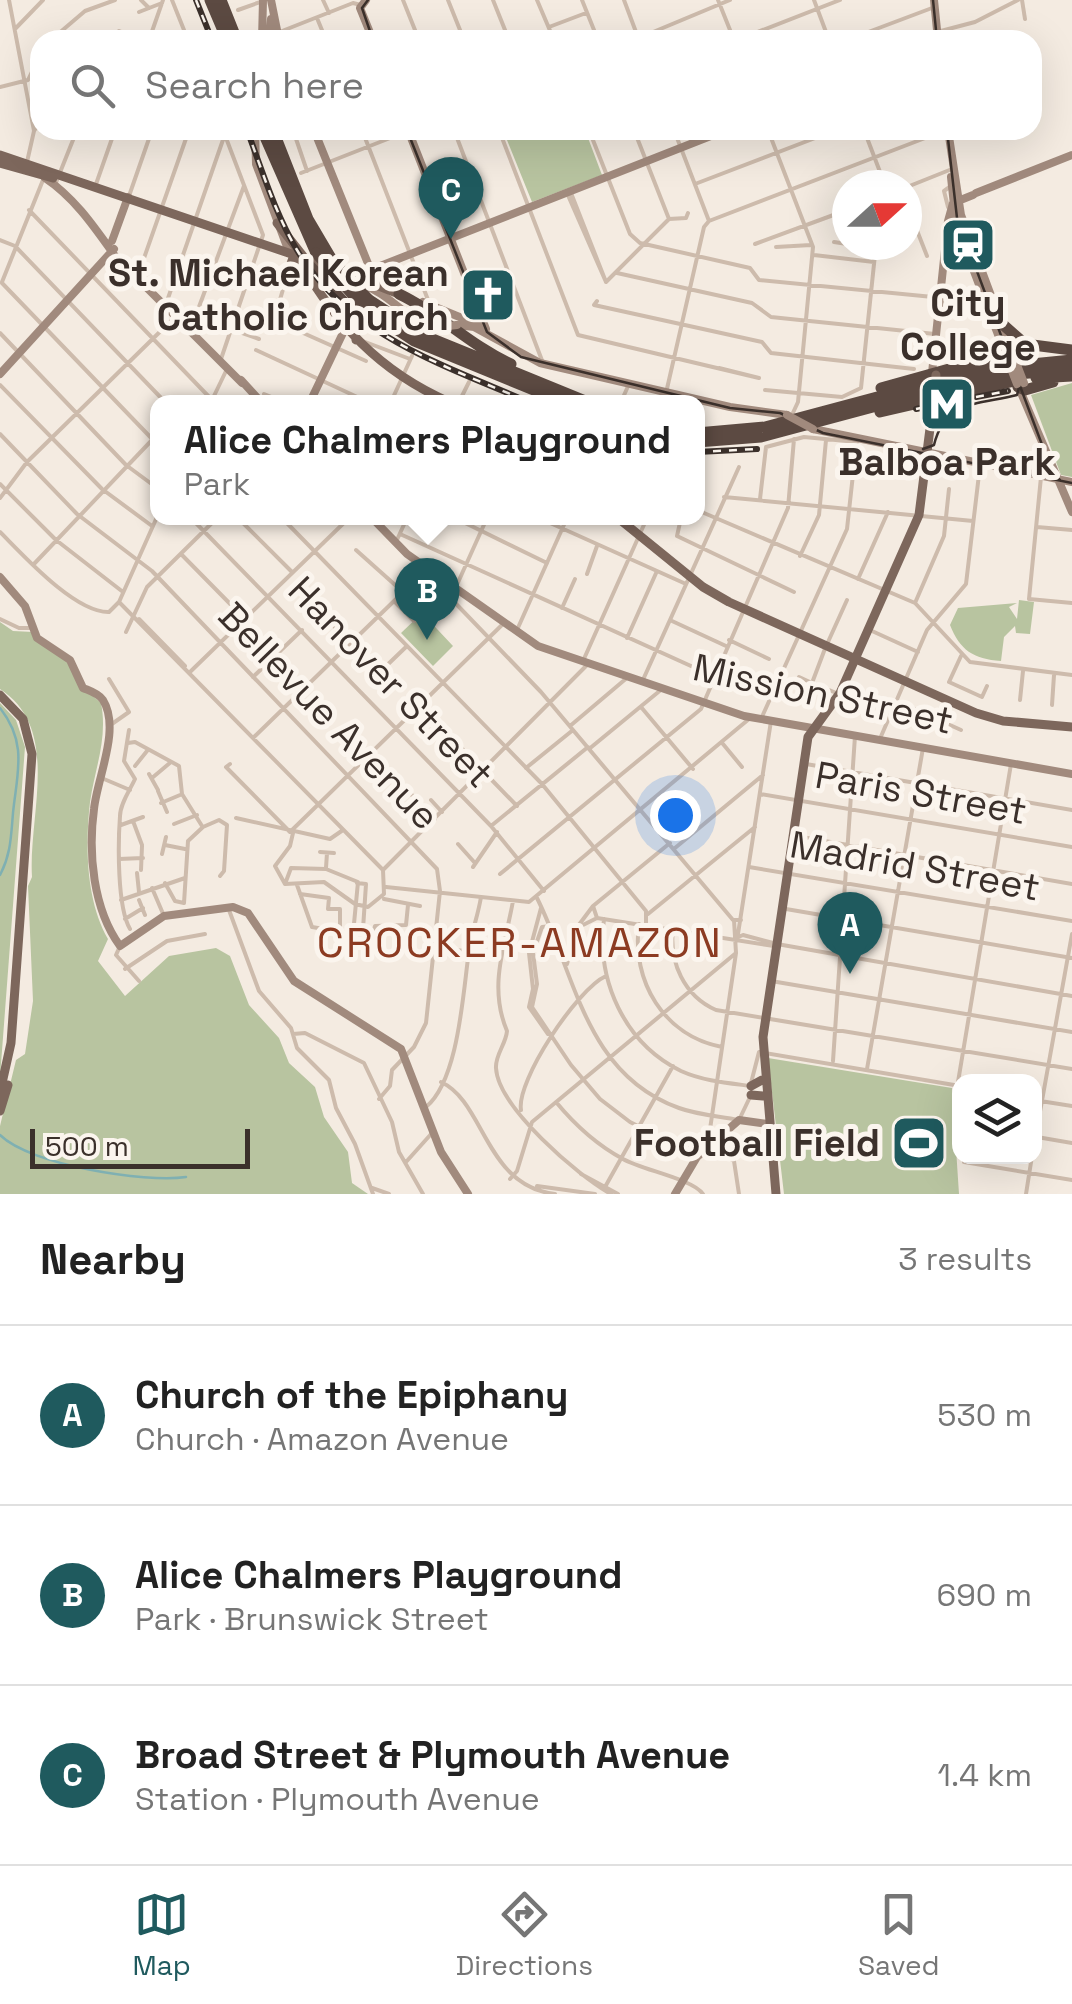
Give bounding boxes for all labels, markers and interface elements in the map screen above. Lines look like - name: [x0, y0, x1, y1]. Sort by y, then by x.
- search box: [30, 30, 1042, 140]
- icon: search: [65, 58, 120, 113]
- text: Search here: [145, 61, 364, 109]
- pin: C: [418, 156, 484, 239]
- north arrow: [832, 170, 922, 260]
- station icon: City College: [938, 215, 998, 275]
- place label: St. Michael Korean Catholic Church: [108, 249, 449, 341]
- church icon: St. Michael Korean Catholic Church: [458, 265, 518, 325]
- place label: City College: [900, 279, 1036, 371]
- metro station icon: Balboa Park: [917, 374, 977, 434]
- popup: [150, 395, 705, 525]
- text: Alice Chalmers Playground: [184, 416, 671, 464]
- place label: Balboa Park: [838, 438, 1056, 486]
- text: Park: [184, 464, 250, 504]
- pin: B: [394, 558, 460, 640]
- street label: Hanover Street: [278, 566, 504, 798]
- street label: Bellevue Avenue: [208, 592, 450, 840]
- street label: Mission Street: [689, 643, 957, 745]
- street label: Paris Street: [812, 751, 1030, 835]
- your location: [650, 790, 701, 841]
- street label: Madrid Street: [786, 820, 1044, 912]
- pin: A: [818, 892, 882, 974]
- district label: CROCKER-AMAZON: [317, 916, 723, 969]
- map controls: [952, 1074, 1042, 1164]
- button: layers: [952, 1074, 1042, 1164]
- sports icon: Football Field: [889, 1113, 949, 1173]
- place label: Football Field: [634, 1119, 880, 1167]
- scale bar: [30, 1124, 250, 1168]
- text: 500 m: [45, 1128, 129, 1164]
- text: Nearby: [40, 1233, 186, 1286]
- text: 3 results: [898, 1239, 1032, 1279]
- text: Church of the Epiphany: [135, 1371, 568, 1419]
- text: A: [62, 1395, 83, 1435]
- text: 530 m: [937, 1395, 1032, 1435]
- text: Church · Amazon Avenue: [135, 1419, 509, 1459]
- text: Alice Chalmers Playground: [135, 1551, 622, 1599]
- text: B: [62, 1575, 83, 1615]
- text: 690 m: [937, 1575, 1032, 1615]
- text: Park · Brunswick Street: [135, 1599, 489, 1639]
- text: Broad Street & Plymouth Avenue: [135, 1731, 730, 1779]
- text: C: [62, 1755, 83, 1795]
- text: 1.4 km: [938, 1755, 1032, 1795]
- text: Station · Plymouth Avenue: [135, 1779, 540, 1819]
- tab: Map: [132, 1887, 191, 1983]
- tab: Directions: [456, 1887, 593, 1983]
- tab: Saved: [858, 1887, 940, 1983]

